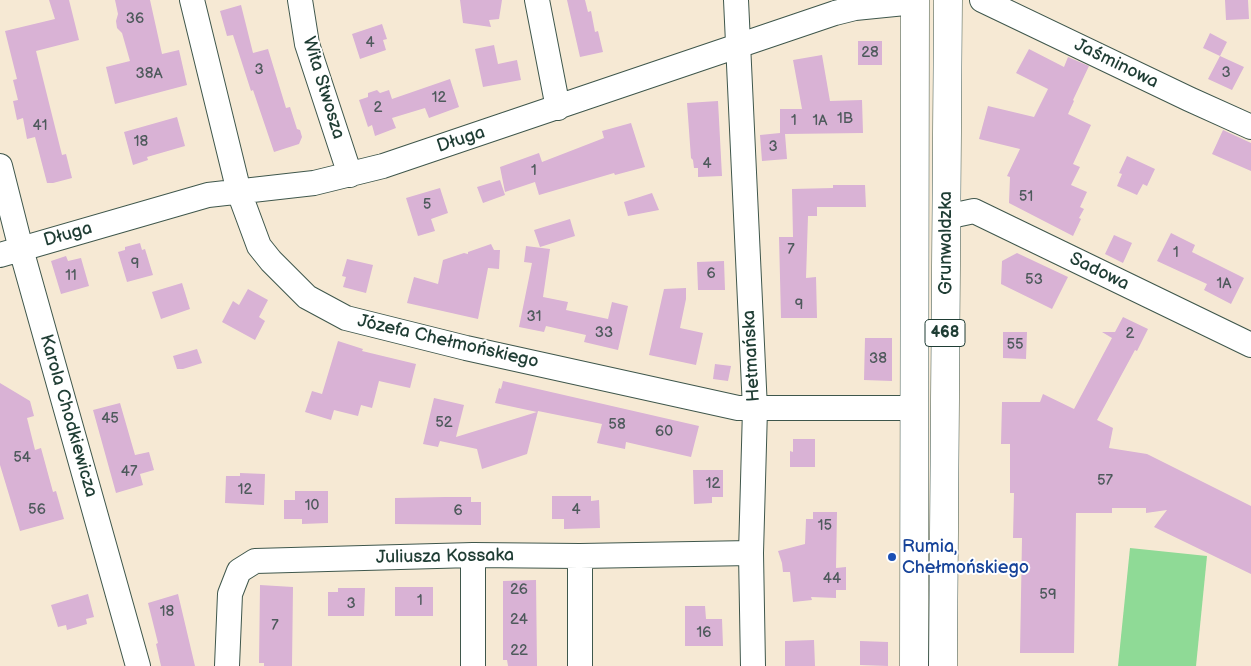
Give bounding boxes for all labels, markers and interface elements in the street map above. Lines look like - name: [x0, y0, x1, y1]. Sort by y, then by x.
- house number: 36: [126, 10, 144, 28]
- street label: Wita Stwosza: [297, 34, 349, 142]
- house number: 4: [365, 34, 375, 52]
- street label: Jaśminowa: [1070, 34, 1162, 94]
- house number: 28: [861, 44, 879, 62]
- house number: 3: [254, 61, 264, 79]
- house number: 3: [1221, 64, 1231, 82]
- house number: 38A: [135, 65, 163, 83]
- house number: 12: [432, 89, 446, 107]
- house number: 2: [374, 99, 382, 117]
- house number: 1B: [837, 110, 853, 128]
- house number: 1: [791, 112, 797, 130]
- house number: 1A: [813, 112, 827, 130]
- house number: 41: [33, 117, 47, 135]
- street label: Długa: [434, 122, 488, 158]
- house number: 18: [134, 133, 148, 151]
- house number: 3: [768, 138, 778, 156]
- house number: 4: [702, 155, 712, 173]
- house number: 1: [531, 162, 537, 180]
- house number: 51: [1019, 188, 1033, 206]
- street label: Grunwaldzka: [935, 191, 957, 295]
- house number: 5: [423, 196, 431, 214]
- street label: Długa: [41, 218, 95, 252]
- house number: 7: [787, 241, 795, 259]
- house number: 1: [1173, 244, 1179, 262]
- street label: Sadowa: [1066, 248, 1132, 296]
- house number: 9: [131, 255, 139, 273]
- house number: 6: [706, 265, 716, 283]
- house number: 11: [65, 267, 77, 285]
- house number: 53: [1025, 271, 1043, 289]
- house number: 1A: [1217, 275, 1231, 293]
- house number: 9: [795, 296, 803, 314]
- house number: 31: [526, 308, 542, 326]
- street label: Hetmańska: [739, 310, 765, 402]
- street label: Józefa Chełmońskiego: [355, 311, 541, 373]
- road number: 468: [925, 319, 965, 346]
- house number: 33: [595, 324, 613, 342]
- house number: 2: [1126, 325, 1134, 343]
- street label: Karola Chodkiewicza: [34, 332, 102, 500]
- house number: 55: [1006, 336, 1024, 354]
- house number: 38: [869, 350, 887, 368]
- house number: 45: [101, 410, 119, 428]
- house number: 52: [435, 414, 453, 432]
- house number: 58: [608, 416, 626, 434]
- house number: 60: [655, 423, 673, 441]
- house number: 54: [13, 449, 31, 467]
- house number: 47: [121, 463, 137, 481]
- house number: 57: [1097, 472, 1113, 490]
- house number: 12: [706, 475, 720, 493]
- house number: 12: [238, 481, 252, 499]
- house number: 10: [305, 497, 319, 515]
- house number: 56: [28, 501, 46, 519]
- house number: 4: [571, 501, 581, 519]
- house number: 6: [453, 502, 463, 520]
- house number: 15: [818, 517, 832, 535]
- place label: Rumia, Chełmońskiego: [902, 536, 1029, 578]
- street label: Juliusza Kossaka: [376, 545, 514, 569]
- marker: Rumia, Chełmońskiego: [886, 551, 898, 563]
- house number: 44: [823, 570, 841, 588]
- house number: 26: [510, 581, 528, 599]
- house number: 59: [1039, 586, 1057, 604]
- house number: 1: [417, 592, 423, 610]
- house number: 3: [346, 595, 356, 613]
- house number: 18: [160, 603, 174, 621]
- house number: 24: [510, 611, 528, 629]
- house number: 7: [271, 617, 279, 635]
- house number: 16: [697, 624, 711, 642]
- house number: 22: [510, 642, 528, 660]

